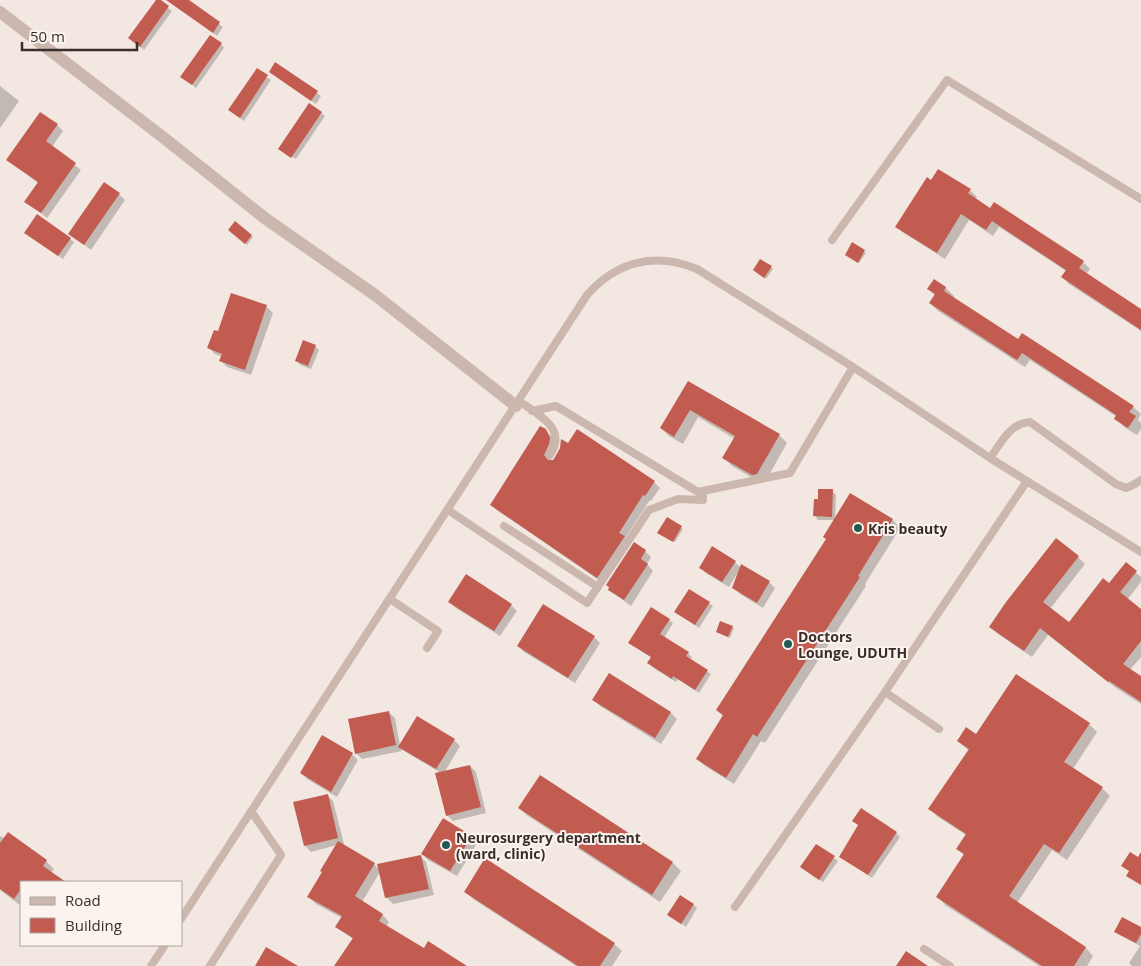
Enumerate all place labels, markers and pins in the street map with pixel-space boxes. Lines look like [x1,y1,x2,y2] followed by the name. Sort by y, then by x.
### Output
[868,519,947,538] place label: Kris beauty
[852,522,864,534] marker: Kris beauty
[798,627,907,662] place label: Doctors Lounge, UDUTH
[782,638,794,650] marker: Doctors Lounge, UDUTH
[456,828,641,863] place label: Neurosurgery department (ward, clinic)
[440,839,452,851] marker: Neurosurgery department (ward, clinic)

